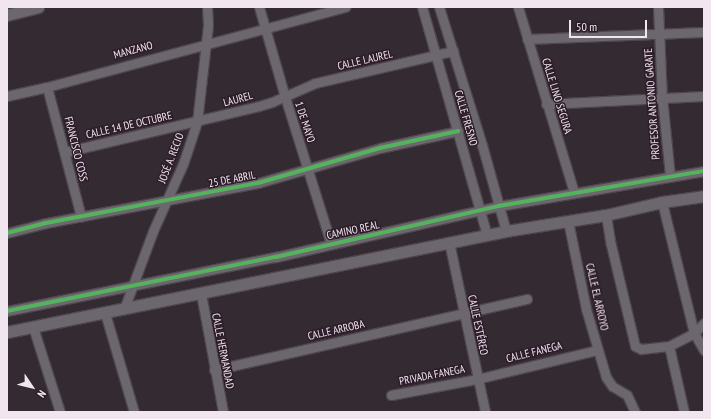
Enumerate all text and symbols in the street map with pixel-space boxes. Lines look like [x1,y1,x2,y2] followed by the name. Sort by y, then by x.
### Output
[571,12,649,38] scale bar
[576,19,597,34] text: 50 m
[112,38,154,62] street label: MANZANO
[336,47,394,73] street label: CALLE LAUREL
[642,48,662,160] street label: PROFESOR ANTONIO GARATE
[539,57,575,135] street label: CALLE LINO SEGURA
[222,89,254,109] street label: LAUREL
[452,89,480,147] street label: CALLE FRESNO
[292,100,318,144] street label: 1 DE MAYO
[85,109,173,141] street label: CALLE 14 DE OCTUBRE
[62,115,90,183] street label: FRANCISCO COSS
[155,131,187,185] street label: JOSÉ A. RECIO
[207,168,257,190] street label: 25 DE ABRIL
[325,218,381,242] street label: CAMINO REAL
[583,262,611,332] street label: CALLE EL ARROYO
[465,294,491,356] street label: CALLE ESTÉREO
[209,312,237,390] street label: CALLE HERMANDAD
[306,317,366,343] street label: CALLE ARROBA
[505,339,563,365] street label: CALLE FANEGA
[398,362,466,388] street label: PRIVADA FANEGA
[12,367,52,407] north arrow
[34,387,49,400] text: N

